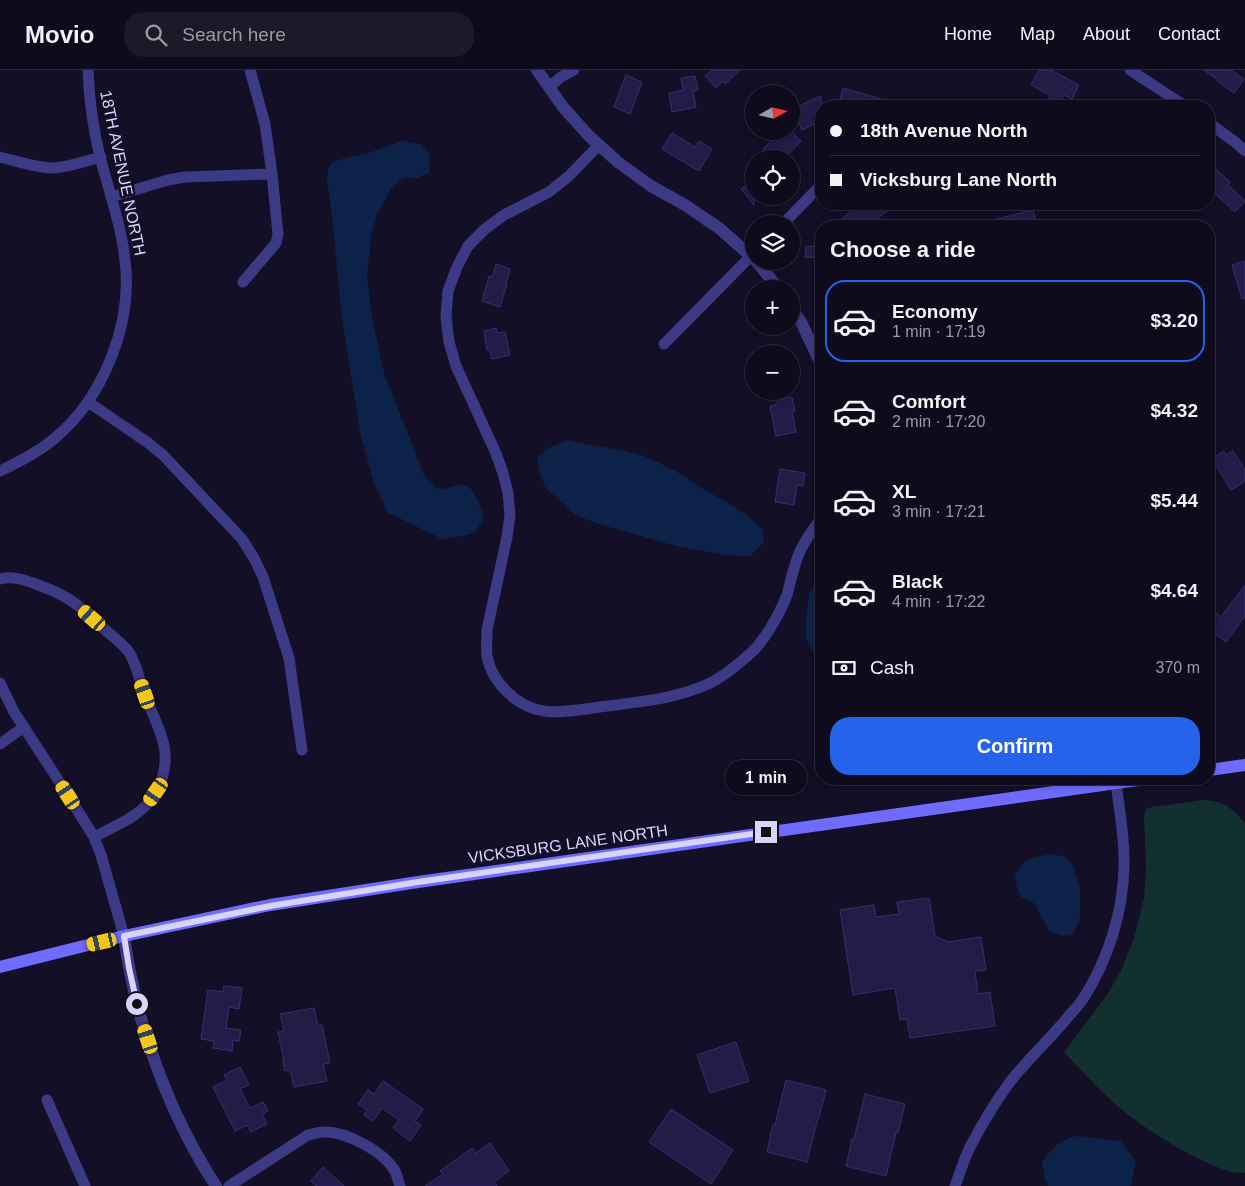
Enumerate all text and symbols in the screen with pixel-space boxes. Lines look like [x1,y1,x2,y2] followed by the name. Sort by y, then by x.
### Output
[124,12,474,57] search box
[25,21,94,48] text: Movio
[142,21,170,49] icon: search
[182,24,286,45] text: Search here
[944,24,992,44] text: Home
[1020,24,1055,44] text: Map
[1083,24,1130,44] text: About
[1158,24,1220,44] text: Contact
[745,85,800,140] north arrow
[745,85,800,400] map controls
[97,89,149,257] street label: 18TH AVENUE NORTH
[860,120,1028,141] text: 18th Avenue North
[745,150,800,205] button: locate
[860,169,1057,190] text: Vicksburg Lane North
[745,215,800,270] button: layers
[830,237,975,262] text: Choose a ride
[745,280,800,335] button: +
[832,299,877,344] icon: car
[892,301,978,322] text: Economy
[1150,310,1198,331] text: $3.20
[892,323,985,340] text: 1 min · 17:19
[745,345,800,400] button: −
[832,389,877,434] icon: car
[892,391,966,412] text: Comfort
[1150,400,1198,421] text: $4.32
[892,413,985,430] text: 2 min · 17:20
[832,479,877,524] icon: car
[892,481,916,502] text: XL
[1150,490,1198,511] text: $5.44
[892,503,985,520] text: 3 min · 17:21
[832,569,877,614] icon: car
[892,571,943,592] text: Black
[1150,580,1198,601] text: $4.64
[892,593,985,610] text: 4 min · 17:22
[75,602,108,634] car
[830,654,858,682] icon: cash
[870,657,914,678] text: Cash
[1156,659,1200,676] text: 370 m
[133,677,156,711] car
[830,717,1200,775] button: Confirm
[725,760,807,794] callout: 1 min
[745,769,787,786] text: 1 min
[141,775,170,809] car
[53,778,82,812] car
[755,821,777,843] route end
[467,822,669,866] street label: VICKSBURG LANE NORTH
[85,931,118,953] car
[126,993,148,1015] route start
[136,1022,159,1056] car

